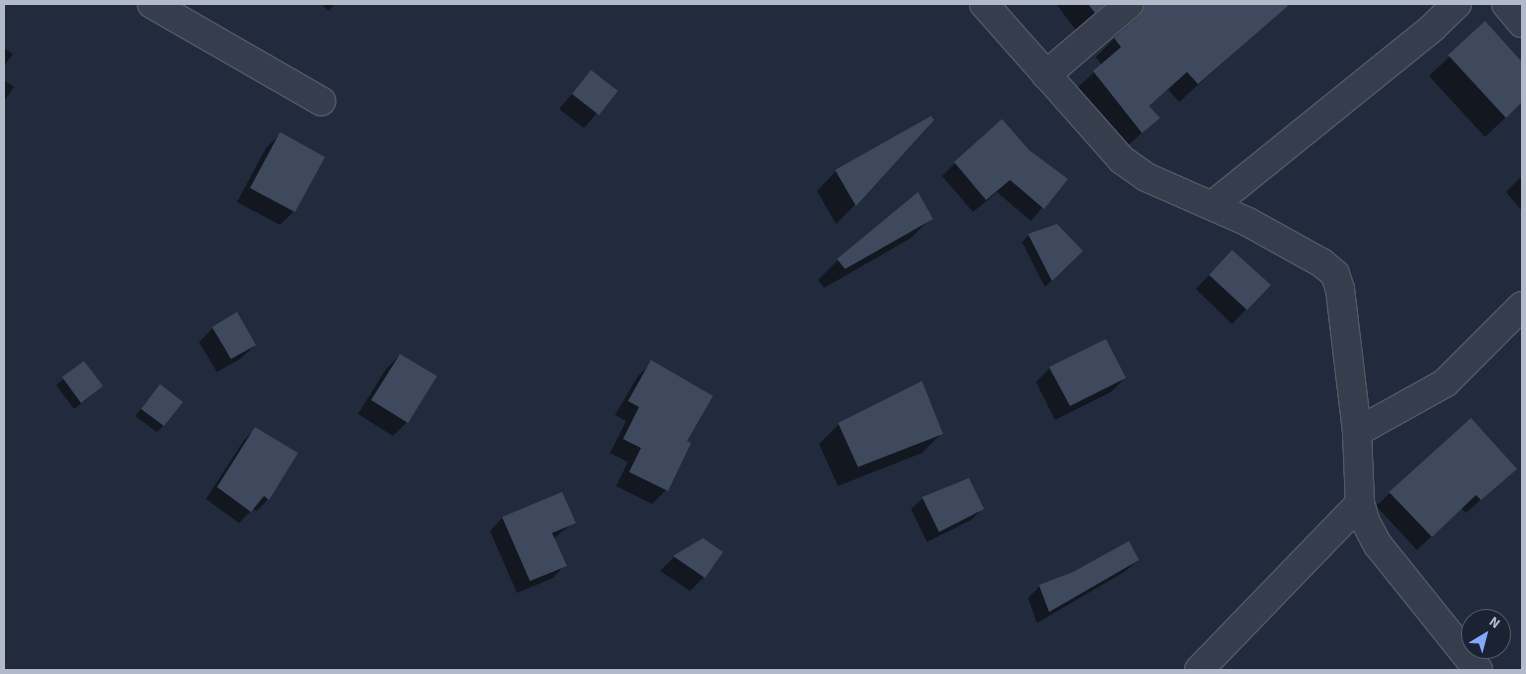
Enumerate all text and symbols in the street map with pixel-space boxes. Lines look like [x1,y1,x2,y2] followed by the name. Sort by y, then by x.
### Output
[1461,609,1511,659] north arrow
[1485,612,1504,634] text: N

